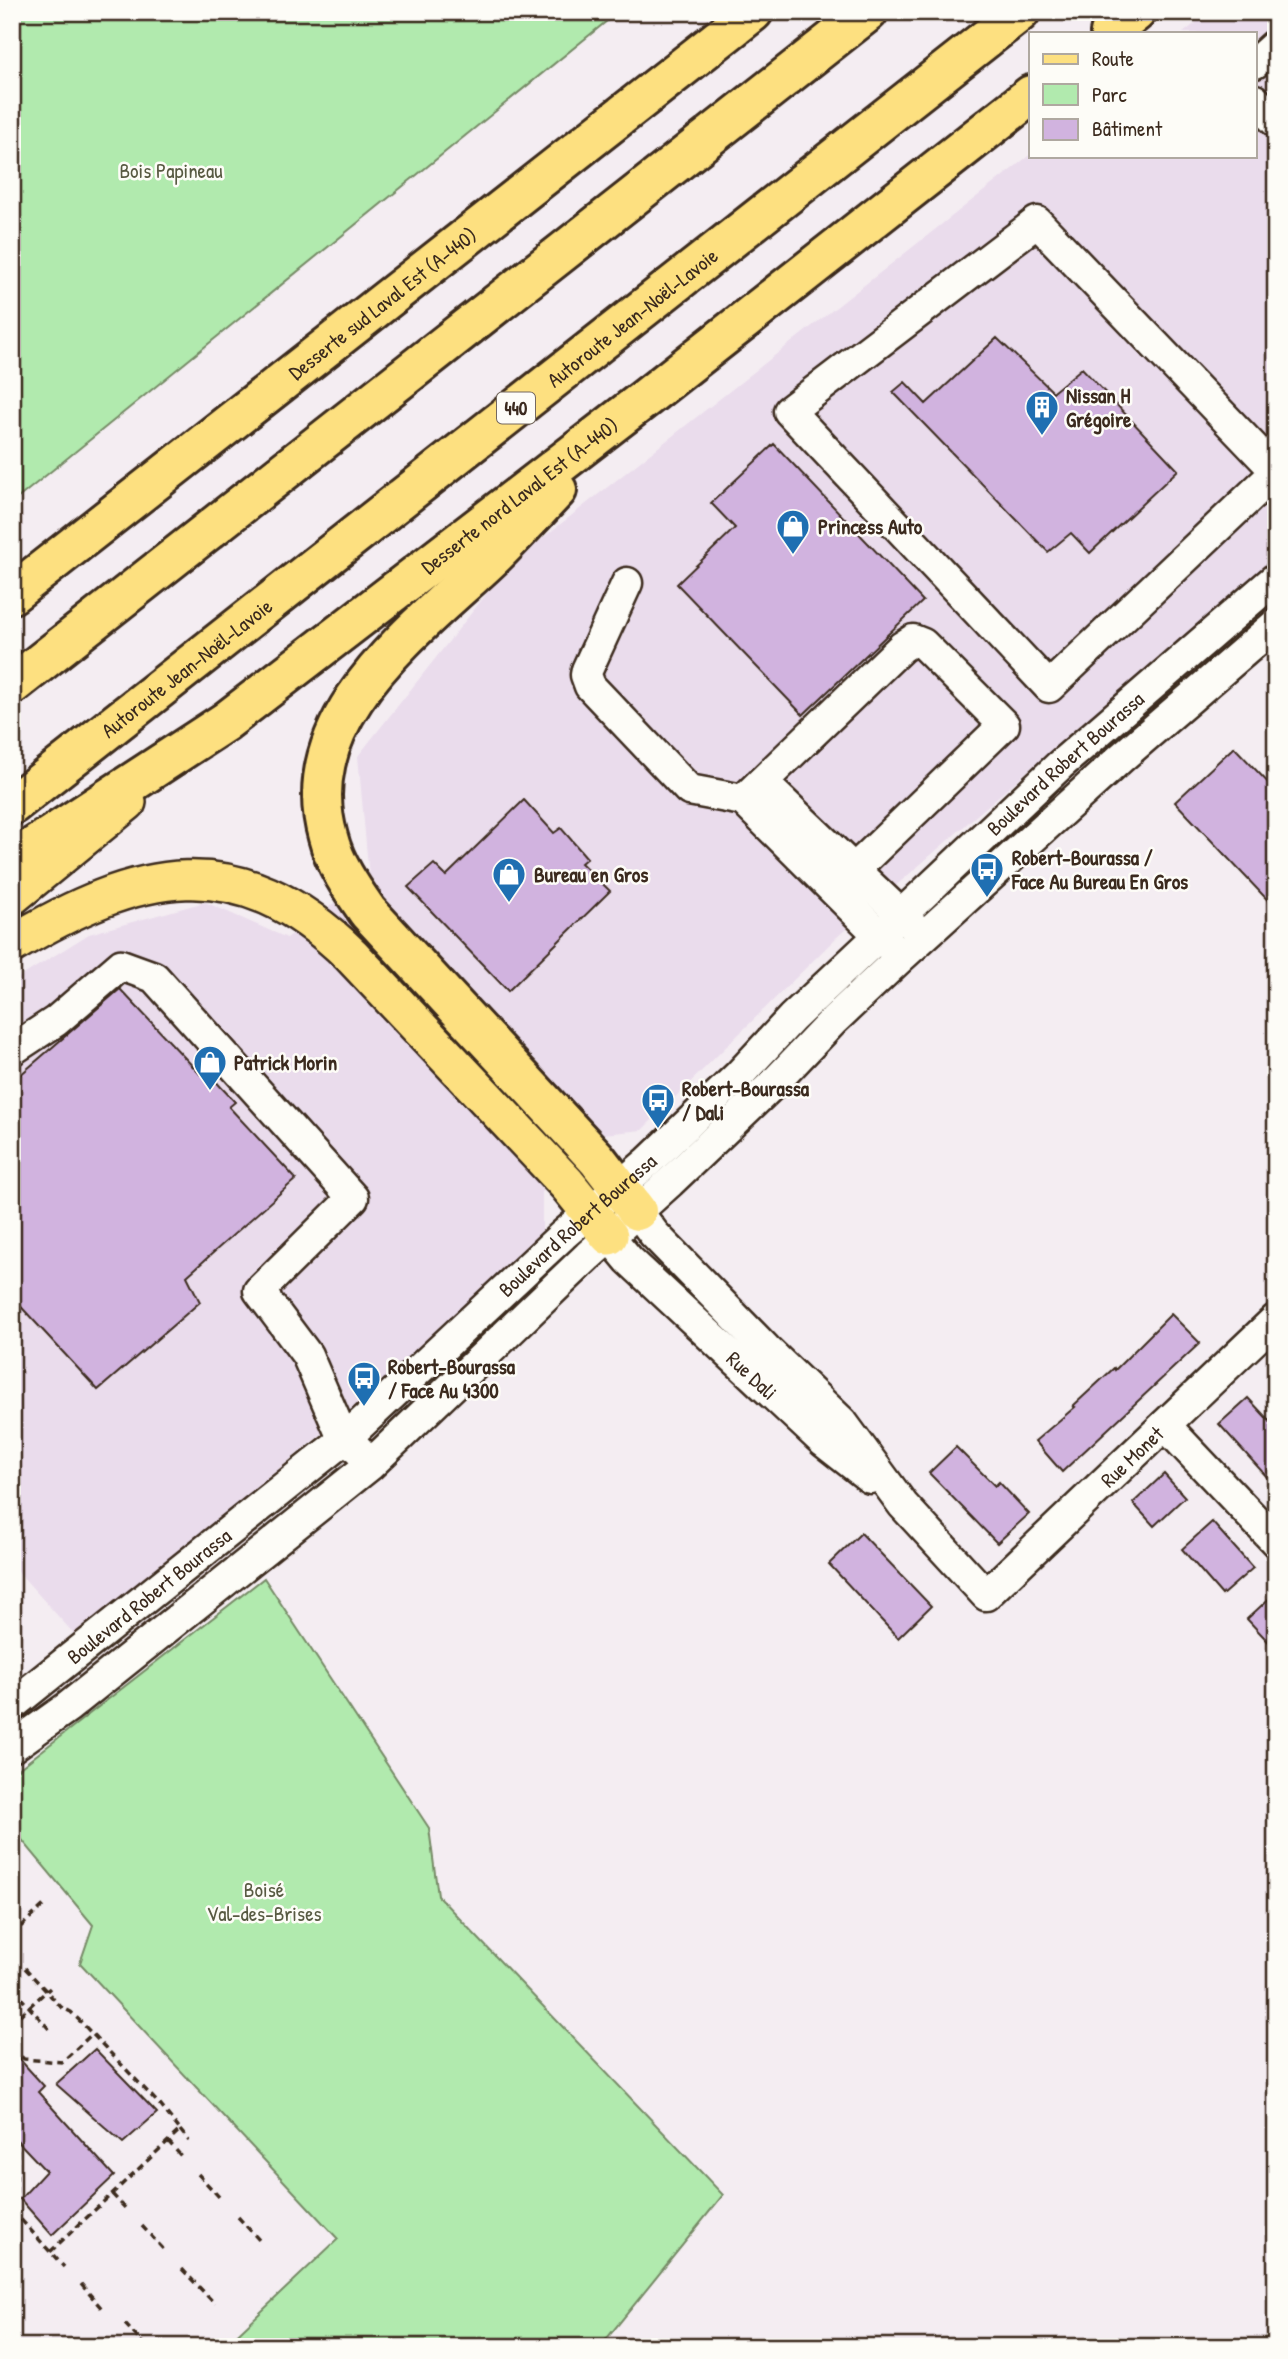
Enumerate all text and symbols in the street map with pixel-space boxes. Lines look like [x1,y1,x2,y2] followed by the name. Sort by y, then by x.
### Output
[1029,32,1256,158] legend
[1092,44,1134,73] text: Route
[1092,80,1127,109] text: Parc
[1092,114,1163,143] text: Bâtiment
[119,156,223,185] park label: Bois Papineau
[282,220,483,386] street label: Desserte sud Laval Est (A-440)
[541,241,724,394] street label: Autoroute Jean-Noël-Lavoie
[1066,381,1132,435] place label: Nissan H Grégoire
[1023,388,1061,437] building icon: Nissan H Grégoire
[497,392,535,424] road number: 440
[415,410,624,580] street label: Desserte nord Laval Est (A-440)
[774,507,812,556] shop icon: Princess Auto
[818,512,923,541] place label: Princess Auto
[95,591,278,744] street label: Autoroute Jean-Noël-Lavoie
[980,684,1150,842] street label: Boulevard Robert Bourassa
[1011,843,1188,896] place label: Robert-Bourassa / Face Au Bureau En Gros
[968,850,1006,899] bus stop icon: Robert-Bourassa / Face Au Bureau En Gros
[490,855,528,904] shop icon: Bureau en Gros
[534,860,648,889] place label: Bureau en Gros
[191,1043,229,1092] shop icon: Patrick Morin
[234,1048,337,1077] place label: Patrick Morin
[682,1074,810,1127] place label: Robert-Bourassa / Dali
[639,1081,677,1130] bus stop icon: Robert-Bourassa / Dali
[492,1147,663,1303] street label: Boulevard Robert Bourassa
[721,1344,784,1406] street label: Rue Dali
[388,1352,516,1405] place label: Robert-Bourassa / Face Au 4300
[345,1359,383,1408] bus stop icon: Robert-Bourassa / Face Au 4300
[1094,1419,1170,1494] street label: Rue Monet
[60,1521,237,1670] street label: Boulevard Robert Bourassa
[206,1875,322,1928] park label: Boisé Val-des-Brises

